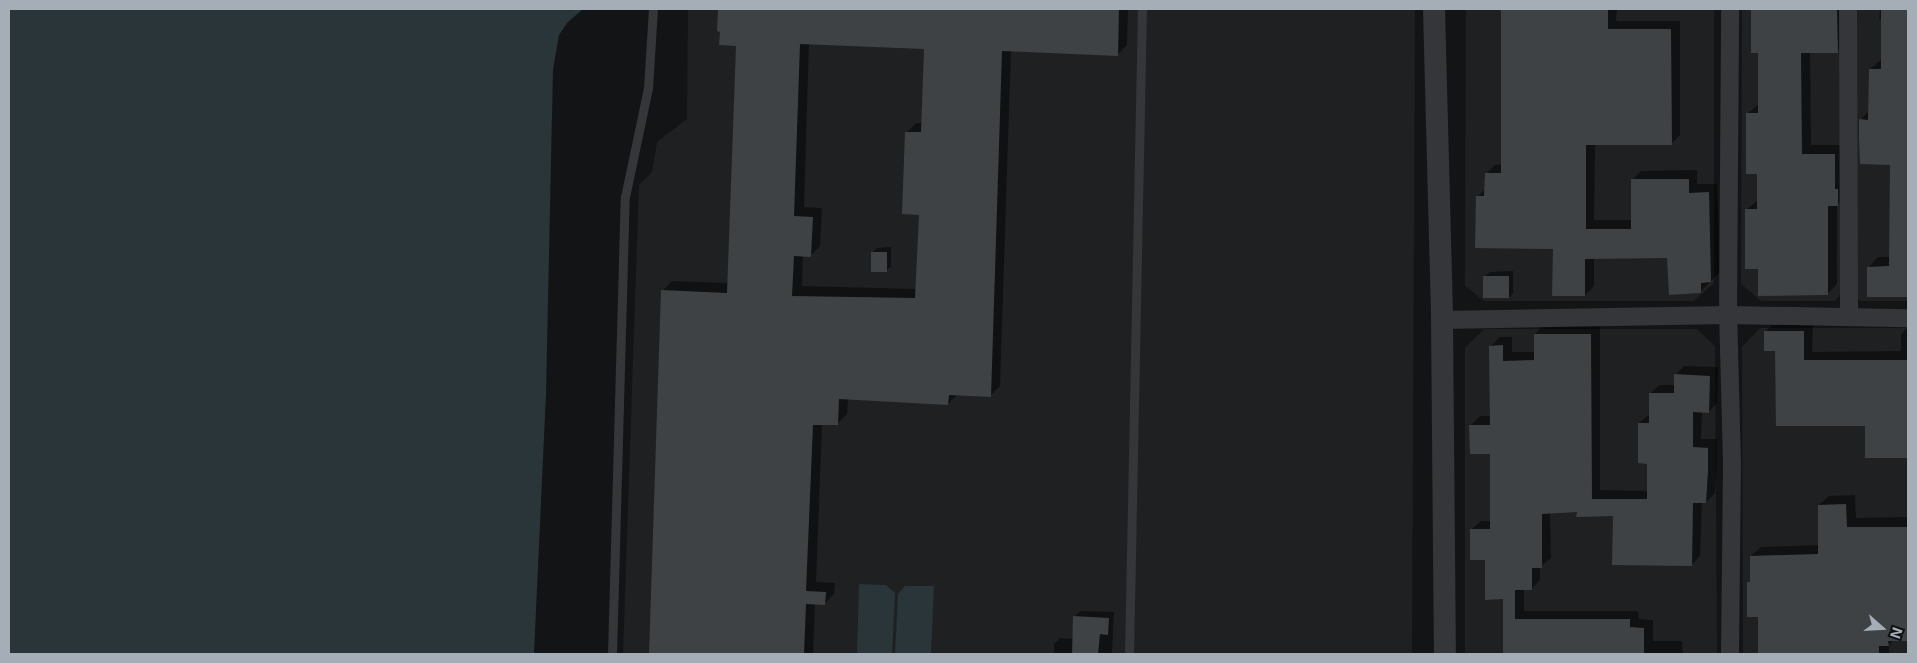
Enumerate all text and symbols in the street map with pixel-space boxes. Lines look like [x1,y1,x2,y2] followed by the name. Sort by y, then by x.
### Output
[1857,603,1907,653] north arrow
[1887,625,1906,641] text: N

